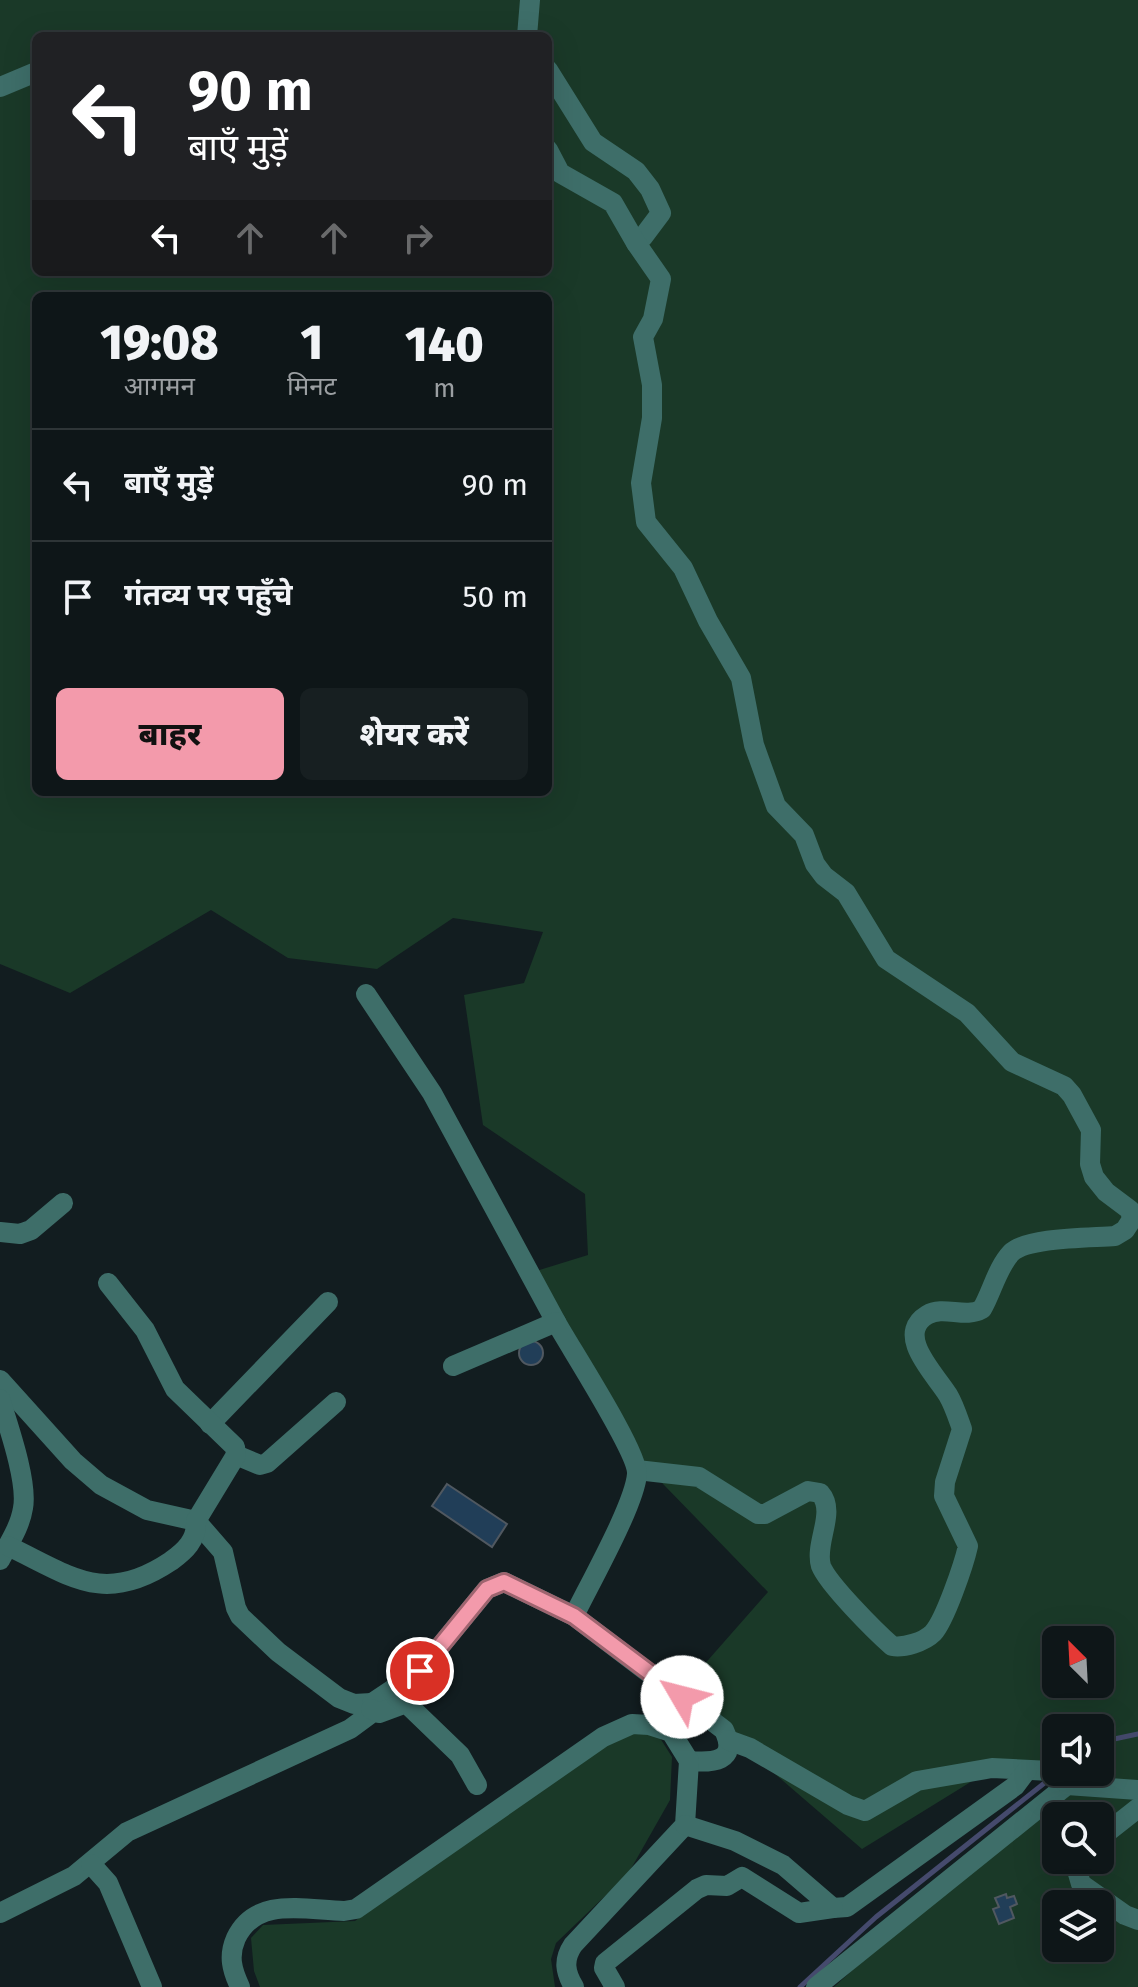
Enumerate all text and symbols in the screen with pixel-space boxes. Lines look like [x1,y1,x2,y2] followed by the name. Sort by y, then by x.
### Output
[188,58,313,125] text: 90 m
[56,64,160,168] icon: left
[188,126,288,170] text: बाएँ मुड़ें
[144,216,188,260] icon: left
[228,216,272,260] icon: ahead
[312,216,356,260] icon: ahead
[396,216,440,260] icon: right
[100,314,219,372] text: 19:08
[300,314,323,372] text: 1
[405,316,484,374] text: 140
[124,371,195,402] text: आगमन
[287,371,337,402] text: मिनट
[433,373,456,404] text: m
[56,463,100,507] icon: left
[124,465,213,501] text: बाएँ मुड़ें
[462,467,528,503] text: 90 m
[56,575,100,619] icon: arrive
[124,577,292,613] text: गंतव्य पर पहुँचे
[463,579,528,615] text: 50 m
[56,688,284,780] button: बाहर
[300,688,528,780] button: शेयर करें
[1042,1626,1114,1698] north arrow
[1042,1626,1114,1962] map controls
[386,1637,454,1705] pin
[398,1649,442,1693] icon: arrive
[640,1655,724,1739] position arrow
[1042,1714,1114,1786] button: sound
[1042,1802,1114,1874] button: search
[1042,1890,1114,1962] button: layers

